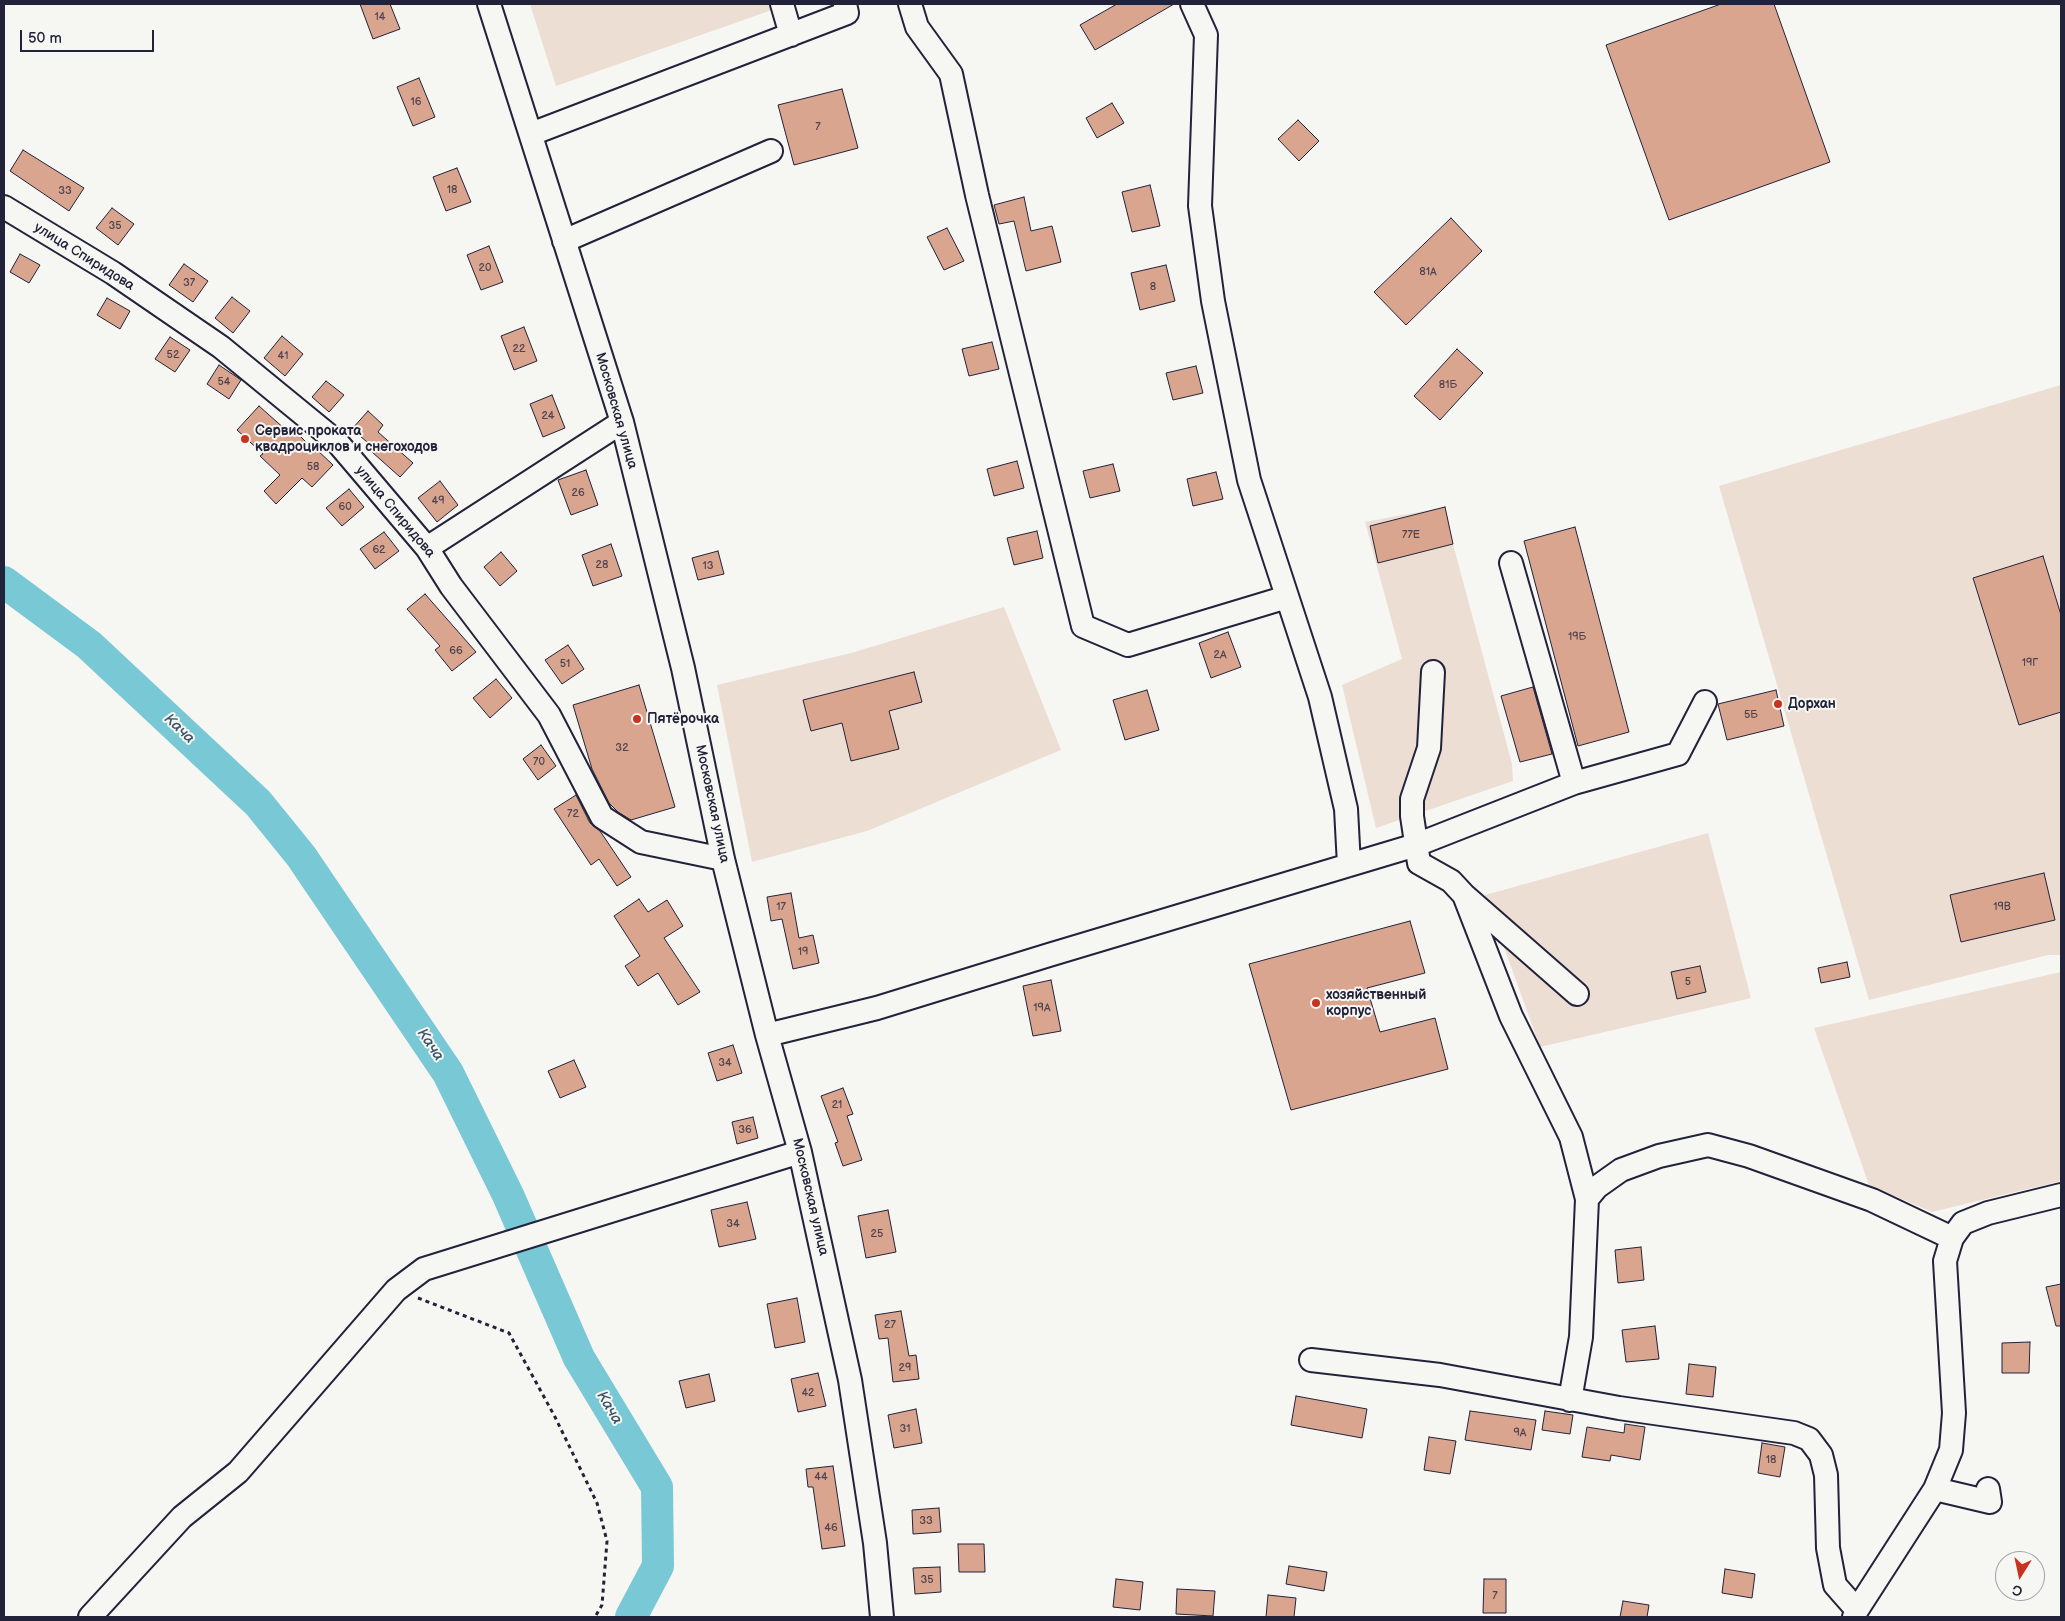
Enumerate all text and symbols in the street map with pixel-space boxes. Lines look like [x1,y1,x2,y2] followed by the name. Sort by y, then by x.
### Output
[375,10,385,24] house number: 14
[22,20,156,52] scale bar
[28,29,62,48] text: 50 m
[411,95,421,109] house number: 16
[815,120,821,134] house number: 7
[447,183,457,197] house number: 18
[58,184,72,198] house number: 33
[31,219,137,295] street label: улица Спиридова
[108,219,122,233] house number: 35
[479,261,491,275] house number: 20
[1419,265,1437,279] house number: 81А
[183,276,195,290] house number: 37
[1150,280,1156,294] house number: 8
[513,342,525,356] house number: 22
[167,348,179,362] house number: 52
[278,349,288,363] house number: 41
[591,351,641,471] street label: Московская улица
[217,375,231,389] house number: 54
[1439,378,1457,392] house number: 81Б
[541,409,555,423] house number: 24
[255,423,438,456] place label: Сервис проката квадроциклов и снегоходов
[239,433,251,445] marker: Сервис проката квадроциклов и снегоходов
[307,460,319,474] house number: 58
[352,463,438,561] street label: улица Спиридова
[571,486,585,500] house number: 26
[431,494,445,508] house number: 49
[338,500,352,514] house number: 60
[1402,528,1420,542] house number: 77Е
[372,543,386,557] house number: 62
[596,558,608,572] house number: 28
[702,559,714,573] house number: 13
[1568,630,1586,644] house number: 19Б
[449,644,463,658] house number: 66
[1213,648,1227,662] house number: 2А
[2022,656,2038,670] house number: 19Г
[560,657,570,671] house number: 51
[1788,696,1836,712] place label: Дорхан
[1772,698,1784,710] marker: Дорхан
[1744,708,1758,722] house number: 5Б
[160,710,198,748] water label: Кача
[647,711,719,727] place label: Пятёрочка
[631,713,643,725] marker: Пятёрочка
[615,741,629,755] house number: 32
[691,743,733,865] street label: Московская улица
[533,755,545,769] house number: 70
[567,807,579,821] house number: 72
[776,900,786,914] house number: 17
[1993,900,2011,914] house number: 19В
[798,945,808,959] house number: 19
[1685,975,1691,989] house number: 5
[1326,987,1426,1020] place label: хозяйственный корпус
[1310,997,1322,1009] marker: хозяйственный корпус
[1033,1001,1051,1015] house number: 19А
[413,1025,447,1065] water label: Кача
[718,1056,732,1070] house number: 34
[832,1098,842,1112] house number: 21
[738,1123,752,1137] house number: 36
[788,1136,832,1258] street label: Московская улица
[726,1217,740,1231] house number: 34
[871,1227,883,1241] house number: 25
[884,1318,896,1332] house number: 27
[899,1361,911,1375] house number: 29
[801,1386,815,1400] house number: 42
[592,1388,626,1428] water label: Кача
[899,1422,911,1436] house number: 31
[1513,1426,1527,1440] house number: 9А
[1766,1453,1776,1467] house number: 18
[814,1470,828,1484] house number: 44
[919,1514,933,1528] house number: 33
[824,1521,838,1535] house number: 46
[1995,1551,2045,1601] north arrow
[920,1573,934,1587] house number: 35
[2011,1581,2024,1599] text: С
[1492,1589,1498,1603] house number: 7

